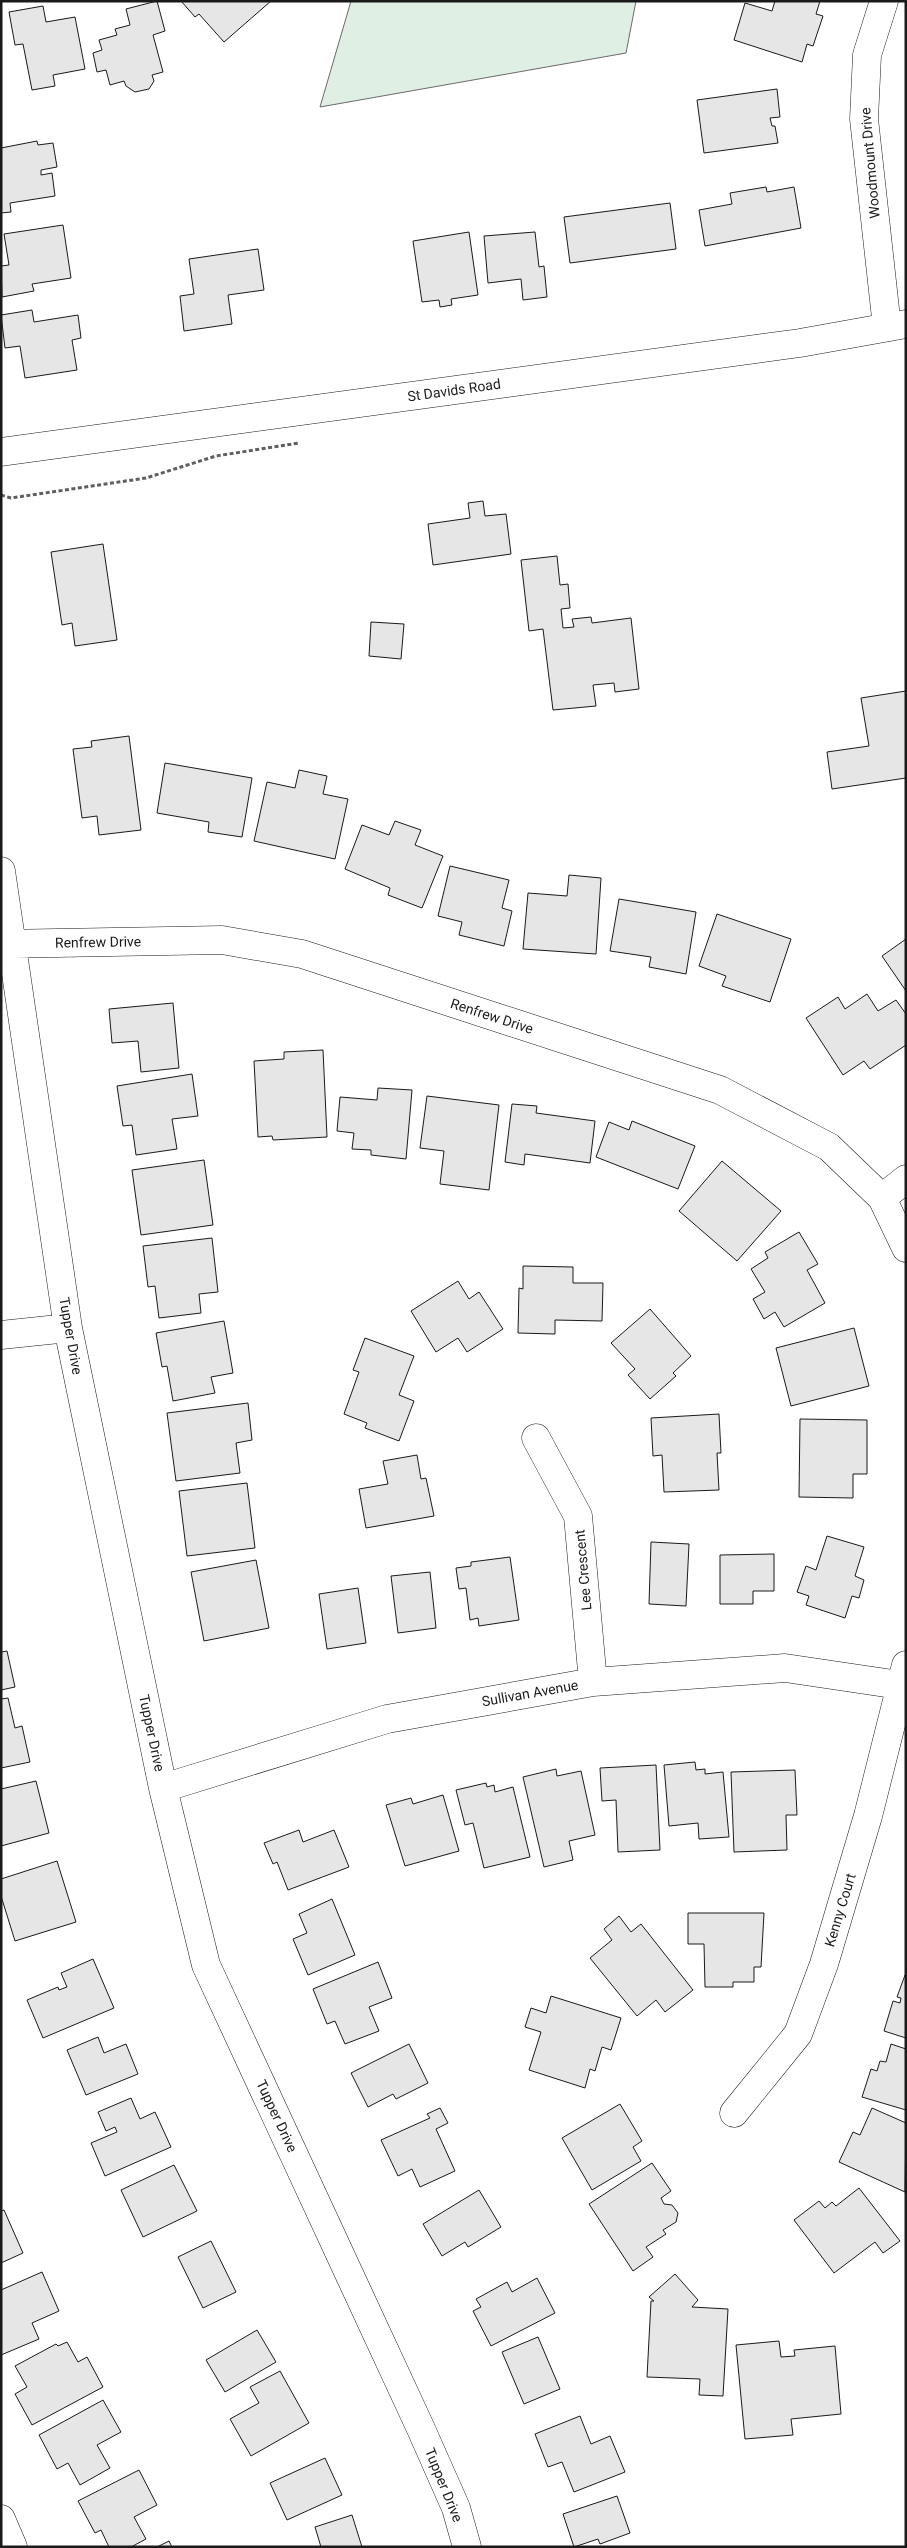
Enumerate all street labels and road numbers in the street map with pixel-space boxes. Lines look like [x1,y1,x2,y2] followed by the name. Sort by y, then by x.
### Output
[857,107,883,219] street label: Woodmount Drive
[406,376,502,404] street label: St Davids Road
[55,933,141,951] street label: Renfrew Drive
[449,995,535,1037] street label: Renfrew Drive
[56,1296,86,1376] street label: Tupper Drive
[571,1528,595,1611] street label: Lee Crescent
[481,1677,579,1709] street label: Sullivan Avenue
[136,1693,168,1773] street label: Tupper Drive
[821,1871,859,1949] street label: Kenny Court
[253,2077,301,2155] street label: Tupper Drive
[422,2446,466,2524] street label: Tupper Drive

